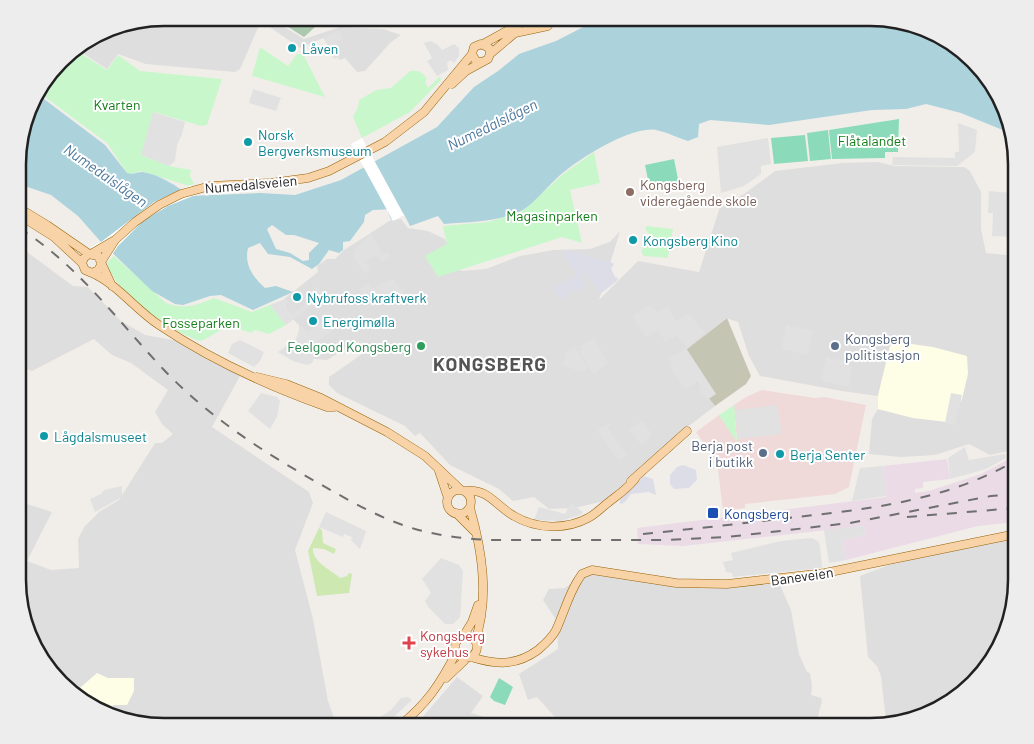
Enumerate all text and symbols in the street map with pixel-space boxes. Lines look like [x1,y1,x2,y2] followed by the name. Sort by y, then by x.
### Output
[302,40,338,57] place label: Låven
[286,42,298,54] marker: Låven
[444,94,540,154] water label: Numedalslågen
[93,96,141,113] park label: Kvarten
[258,126,372,159] place label: Norsk Bergverksmuseum
[838,132,906,149] park label: Flåtalandet
[242,136,254,148] marker: Norsk Bergverksmuseum
[61,140,151,210] water label: Numedalslågen
[204,171,298,197] street label: Numedalsveien
[640,176,757,209] place label: Kongsberg videregående skole
[624,186,636,198] marker: Kongsberg videregående skole
[506,207,598,224] park label: Magasinparken
[643,232,738,249] place label: Kongsberg Kino
[627,234,639,246] marker: Kongsberg Kino
[307,289,426,306] place label: Nybrufoss kraftverk
[291,291,303,303] marker: Nybrufoss kraftverk
[323,313,395,330] place label: Energimølla
[162,314,240,331] park label: Fosseparken
[307,315,319,327] marker: Energimølla
[845,330,920,363] place label: Kongsberg politistasjon
[287,338,411,355] place label: Feelgood Kongsberg
[415,340,427,352] marker: Feelgood Kongsberg
[829,340,841,352] marker: Kongsberg politistasjon
[433,352,547,375] district label: KONGSBERG
[54,428,147,445] place label: Lågdalsmuseet
[38,430,50,442] marker: Lågdalsmuseet
[691,437,753,470] place label: Berja post i butikk
[790,446,865,463] place label: Berja Senter
[757,447,769,459] marker: Berja post i butikk
[774,448,786,460] marker: Berja Senter
[724,505,789,522] place label: Kongsberg
[706,506,720,520] marker: Kongsberg
[770,563,834,589] street label: Baneveien
[420,627,485,660] place label: Kongsberg sykehus
[402,636,416,650] marker: Kongsberg sykehus

